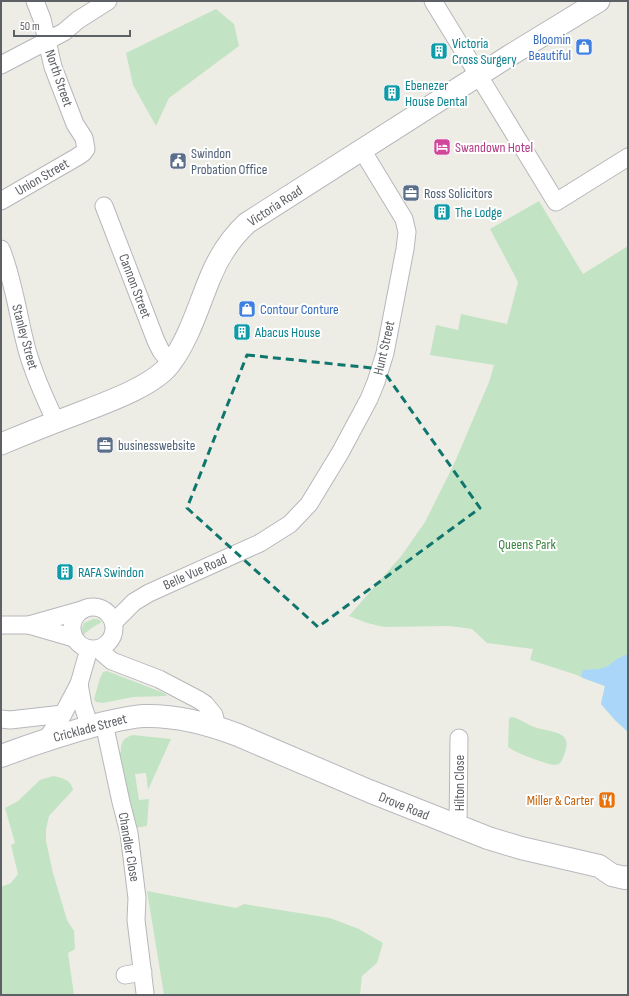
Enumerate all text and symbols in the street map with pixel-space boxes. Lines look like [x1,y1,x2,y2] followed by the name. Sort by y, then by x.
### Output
[14,12,130,38] scale bar
[20,19,40,34] text: 50 m
[529,31,571,64] place label: Bloomin Beautiful
[452,35,517,68] place label: Victoria Cross Surgery
[574,37,594,57] shop icon: Bloomin Beautiful
[429,41,449,61] building icon: Victoria Cross Surgery
[41,47,77,109] street label: North Street
[405,77,467,110] place label: Ebenezer House Dental
[382,83,402,103] building icon: Ebenezer House Dental
[432,137,452,157] hotel icon: Swandown Hotel
[455,139,533,156] place label: Swandown Hotel
[191,145,267,178] place label: Swindon Probation Office
[168,151,188,171] public building icon: Swindon Probation Office
[12,155,72,199] street label: Union Street
[244,182,306,230] street label: Victoria Road
[401,183,421,203] office icon: Ross Solicitors
[424,185,493,202] place label: Ross Solicitors
[432,202,452,222] building icon: The Lodge
[455,204,502,221] place label: The Lodge
[115,251,155,321] street label: Cannon Street
[237,299,257,319] shop icon: Contour Conture
[260,301,339,318] place label: Contour Conture
[8,302,42,372] street label: Stanley Street
[370,319,398,377] street label: Hunt Street
[232,322,252,342] building icon: Abacus House
[254,324,321,341] place label: Abacus House
[95,435,115,455] office icon: businesswebsite
[118,437,195,454] place label: businesswebsite
[498,536,557,553] park label: Queens Park
[160,550,230,594] street label: Belle Vue Road
[55,562,75,582] building icon: RAFA Swindon
[78,564,144,581] place label: RAFA Swindon
[51,710,129,746] street label: Cricklade Street
[451,755,468,811] street label: Hilton Close
[376,788,432,824] street label: Drove Road
[597,790,617,810] restaurant icon: Miller & Carter
[527,792,594,809] place label: Miller & Carter
[115,811,143,883] street label: Chandler Close

